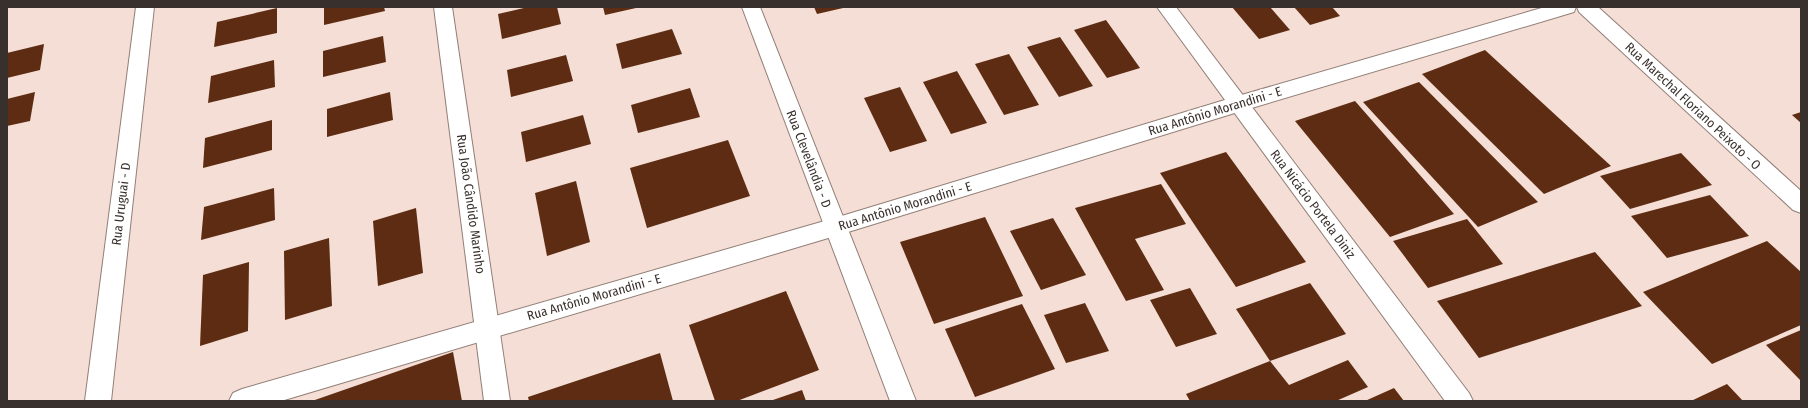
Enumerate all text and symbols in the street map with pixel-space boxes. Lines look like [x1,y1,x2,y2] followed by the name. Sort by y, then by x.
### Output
[1622,39,1764,173] street label: Rua Marechal Floriano Peixoto - O
[1146,84,1284,138] street label: Rua Antônio Morandini - E
[783,108,835,210] street label: Rua Clevelândia - D
[454,133,488,275] street label: Rua João Cândido Marinho
[1267,147,1359,261] street label: Rua Nicácio Portela Diniz
[108,162,134,246] street label: Rua Uruguai - D
[836,179,974,233] street label: Rua Antônio Morandini - E
[525,271,663,323] street label: Rua Antônio Morandini - E

